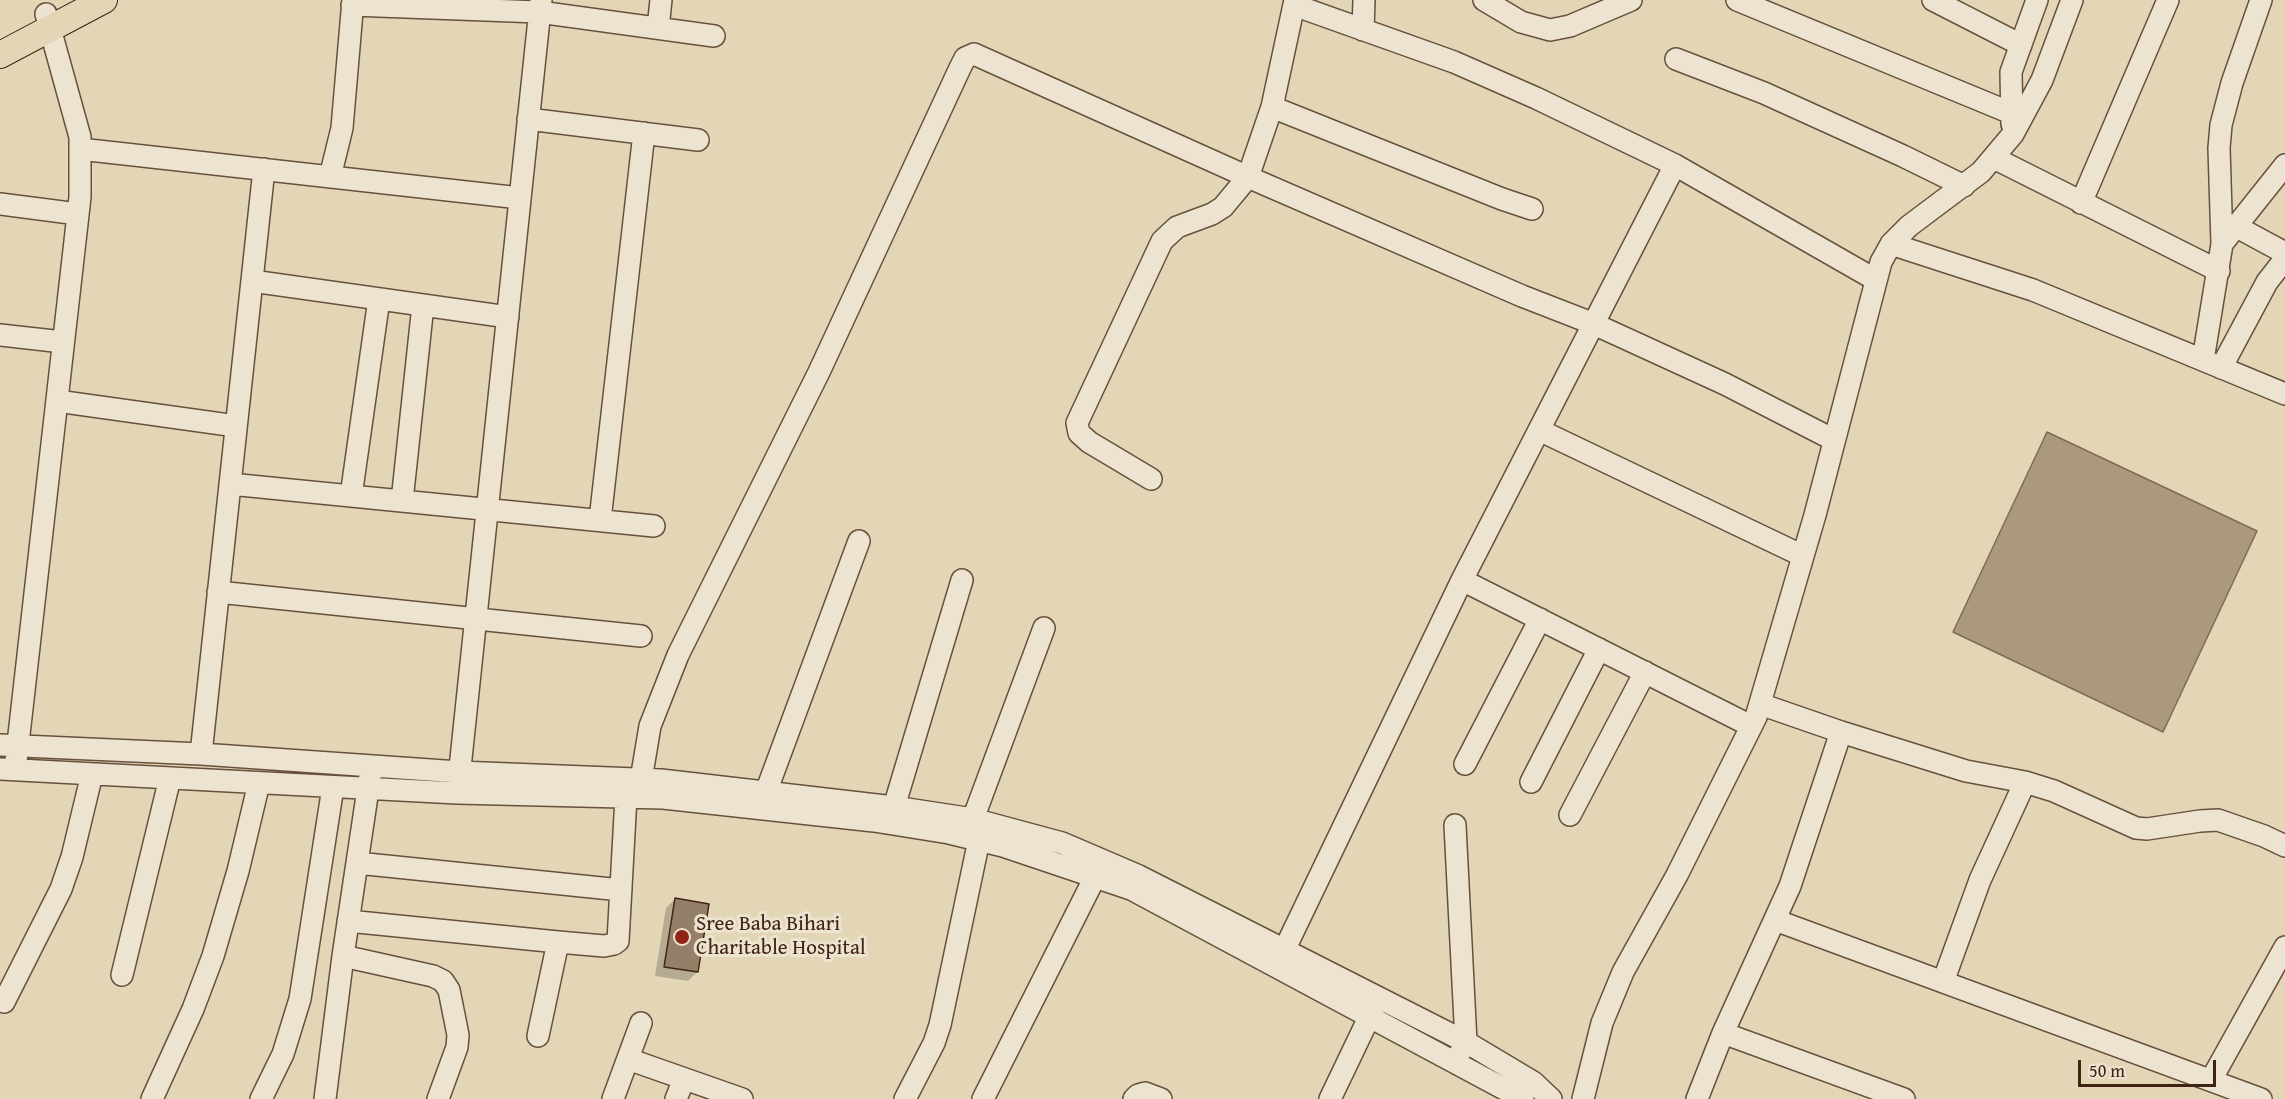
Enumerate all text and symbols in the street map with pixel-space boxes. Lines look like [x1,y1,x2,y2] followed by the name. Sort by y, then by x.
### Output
[696,912,866,962] place label: Sree Baba Bihari Charitable Hospital
[673,928,691,946] marker: Sree Baba Bihari Charitable Hospital
[2081,1048,2219,1086] scale bar
[2089,1057,2125,1084] text: 50 m

